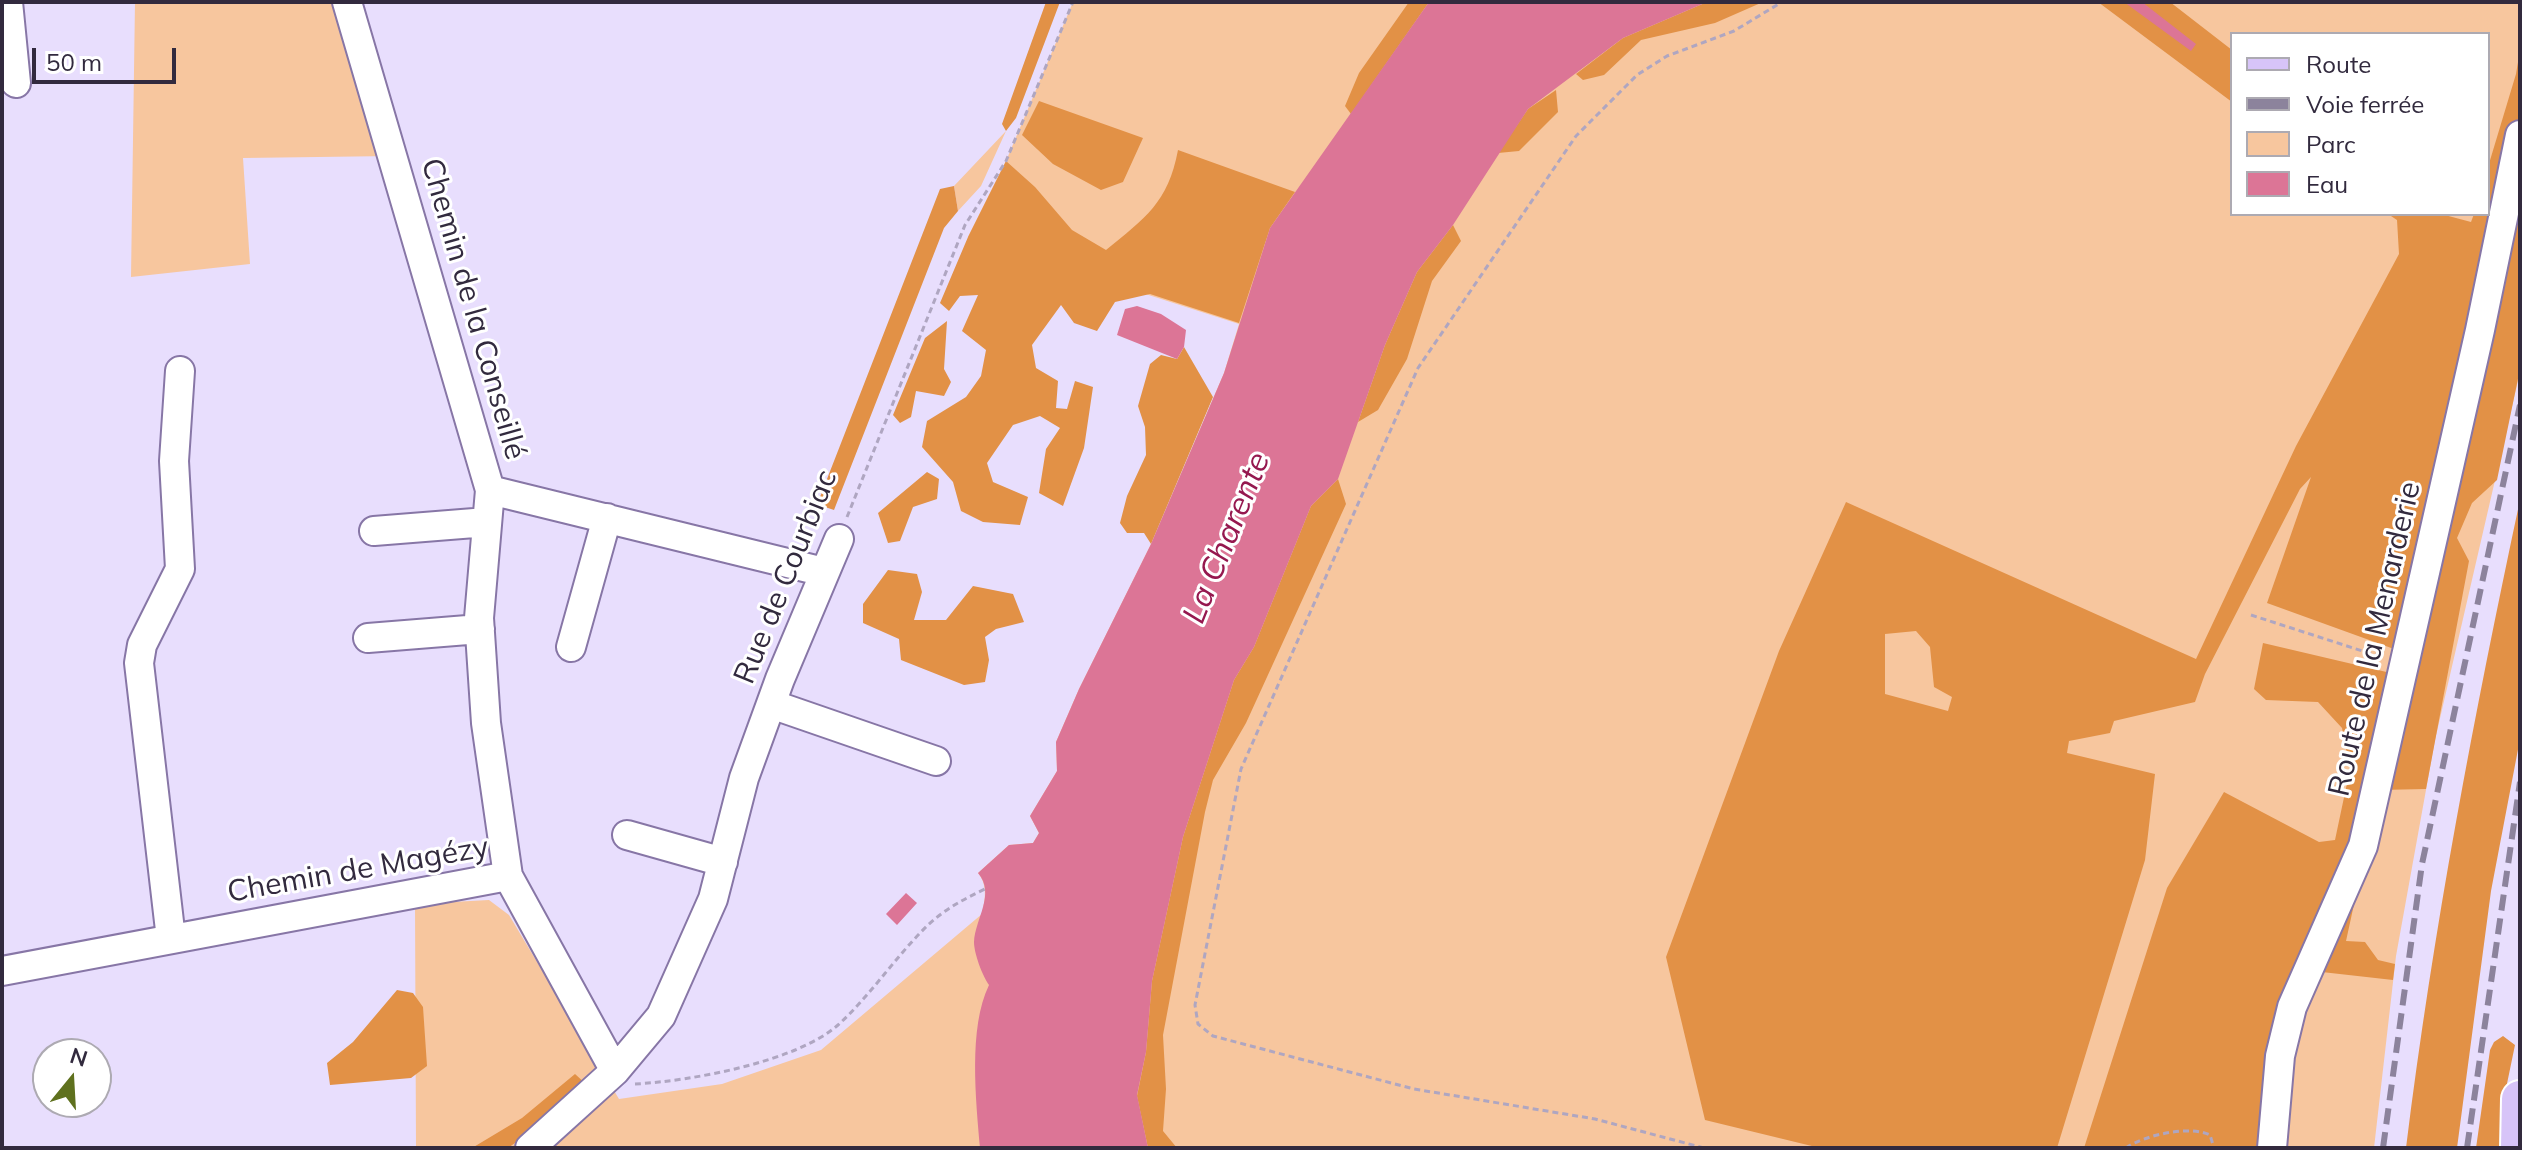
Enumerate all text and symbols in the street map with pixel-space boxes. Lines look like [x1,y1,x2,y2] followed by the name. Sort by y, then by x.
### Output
[36,32,180,82] scale bar
[2230,32,2490,216] legend
[46,47,102,77] text: 50 m
[2306,49,2371,79] text: Route
[2306,89,2424,119] text: Voie ferrée
[2306,129,2356,159] text: Parc
[413,154,533,464] street label: Chemin de la Conseillé
[2306,169,2348,199] text: Eau
[1175,447,1279,629] water label: La Charente
[727,465,845,689] street label: Rue de Courbiac
[2321,478,2429,800] street label: Route de la Menarderie
[224,829,492,911] street label: Chemin de Magézy
[32,1038,112,1118] north arrow
[67,1041,91,1073] text: N

